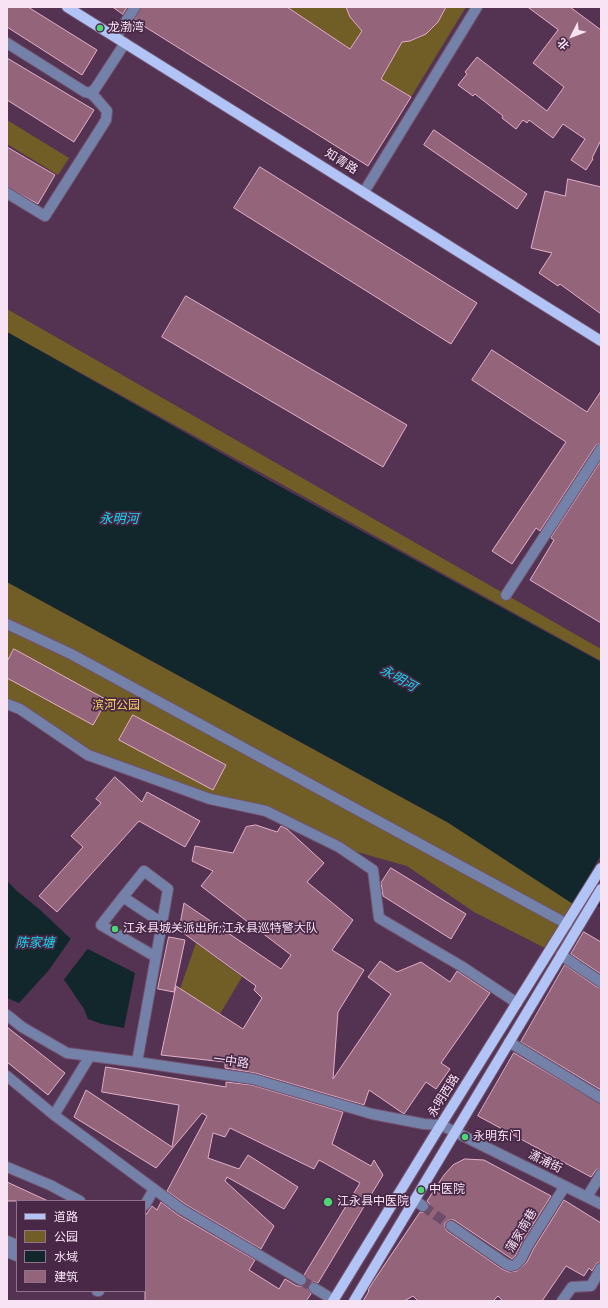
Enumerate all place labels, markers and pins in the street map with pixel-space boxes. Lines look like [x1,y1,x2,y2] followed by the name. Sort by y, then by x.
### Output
[108,21,144,35] place label: 龙渤湾
[95,23,105,33] marker: 龙渤湾
[123,922,318,936] place label: 江永县城关派出所;江永县巡特警大队
[110,924,120,934] marker: 江永县城关派出所;江永县巡特警大队
[473,1130,521,1144] place label: 永明东门
[460,1132,470,1142] marker: 永明东门
[429,1183,465,1197] place label: 中医院
[416,1185,426,1195] marker: 中医院
[337,1195,409,1209] place label: 江永县中医院
[322,1196,334,1208] marker: 江永县中医院

